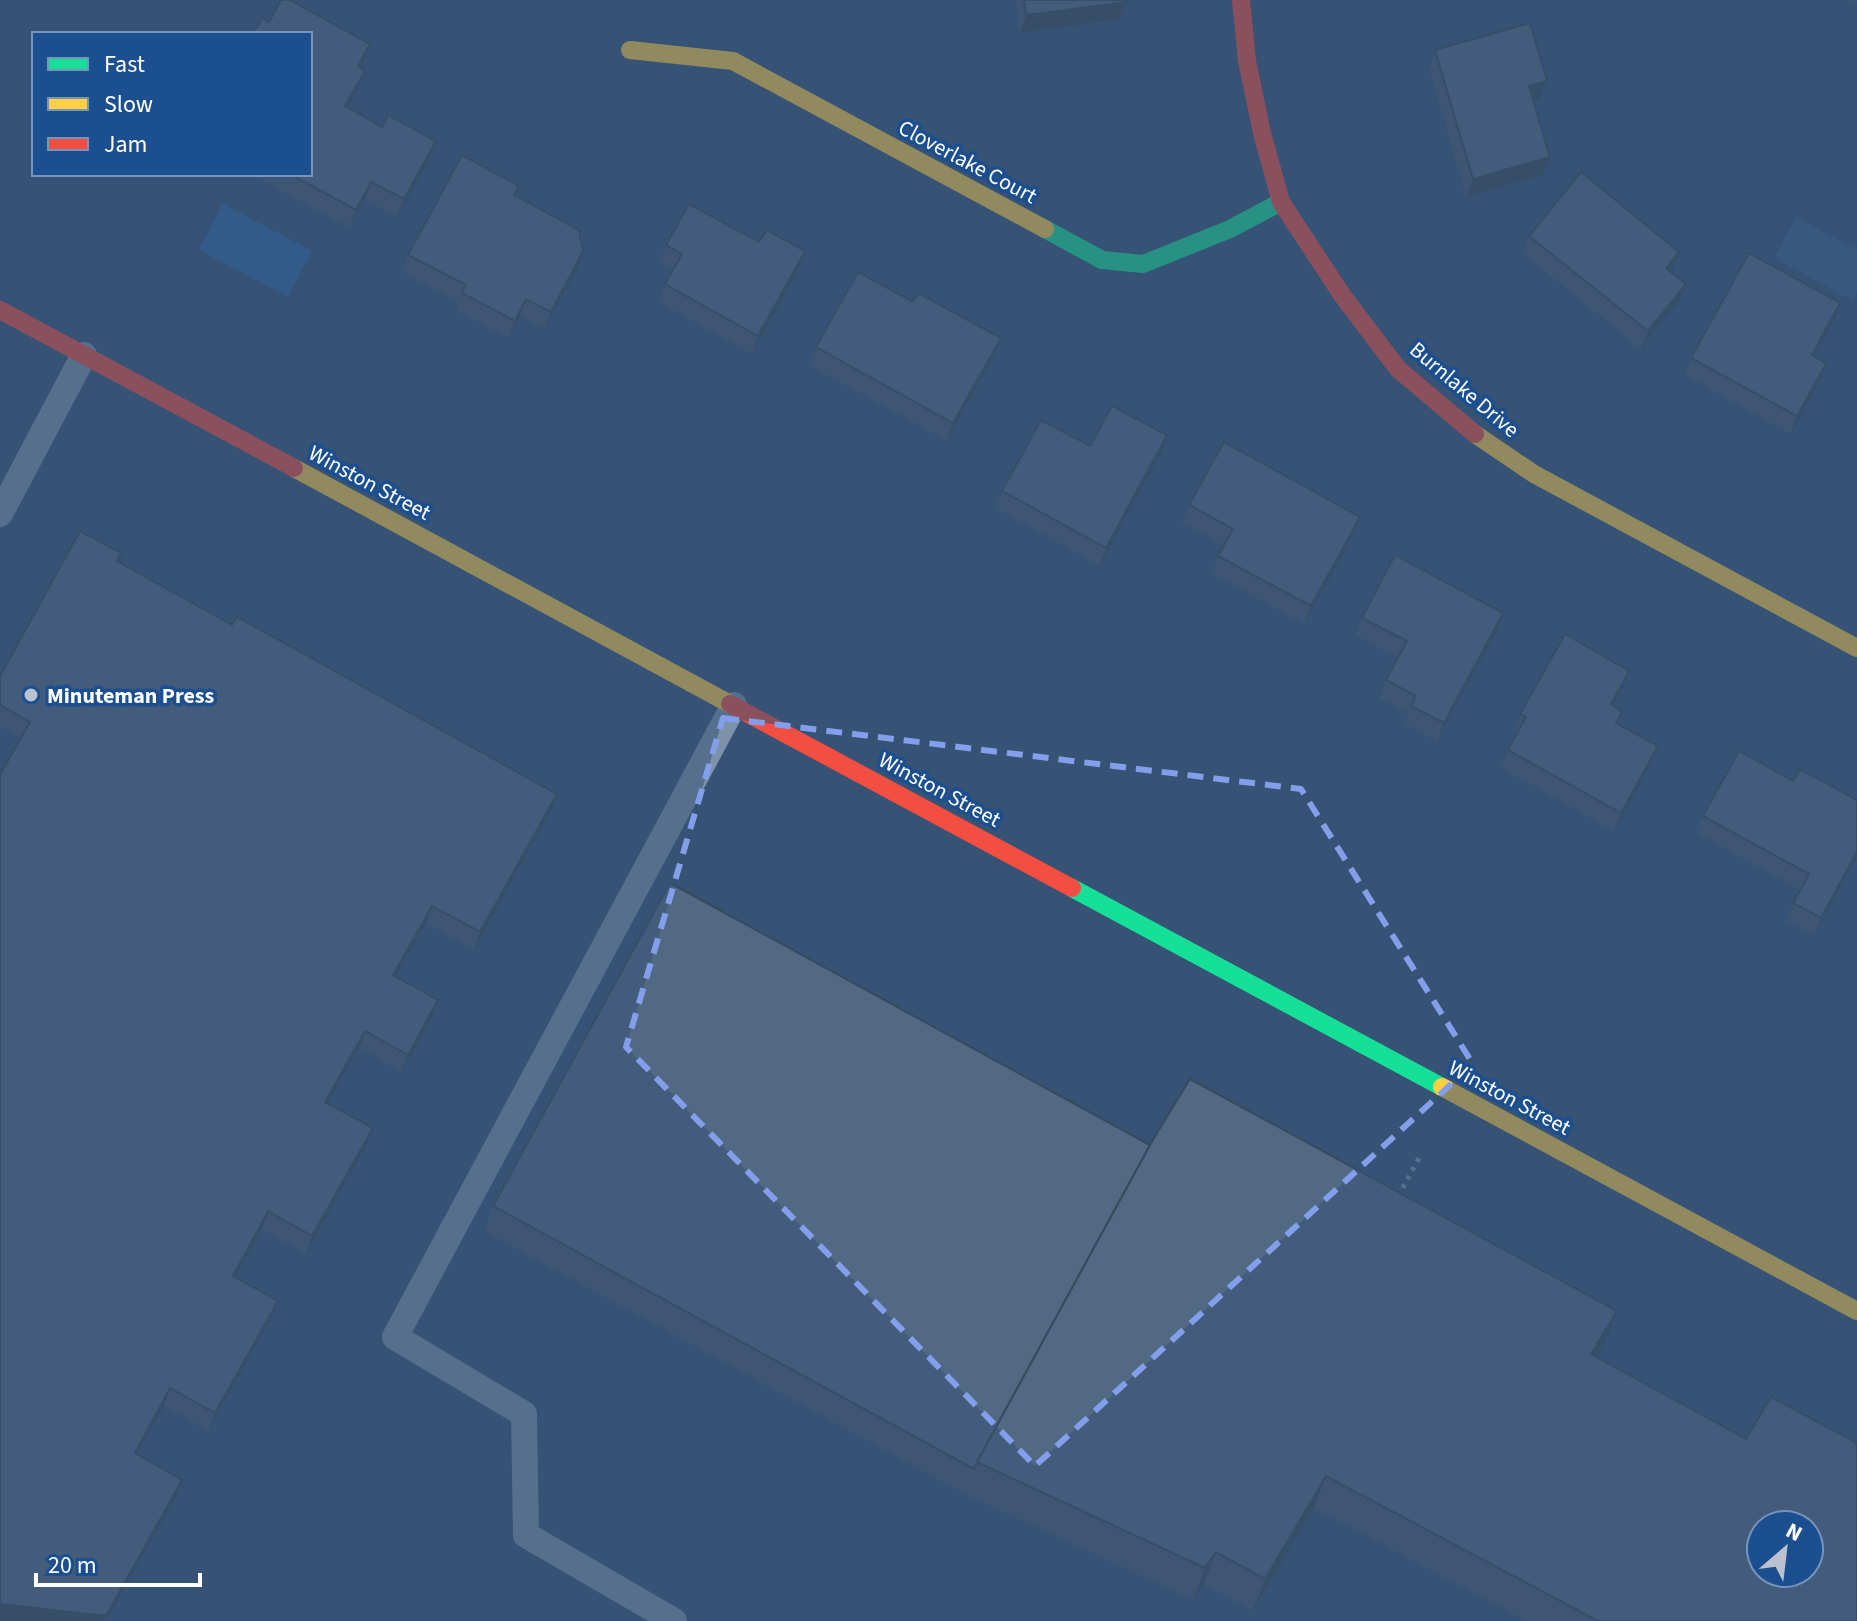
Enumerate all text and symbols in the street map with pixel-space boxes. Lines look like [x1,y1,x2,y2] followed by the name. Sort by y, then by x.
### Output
[32,32,312,176] legend
[104,47,145,82] text: Fast
[104,87,153,122] text: Slow
[893,112,1043,212] street label: Cloverlake Court
[104,127,148,162] text: Jam
[1402,334,1526,445] street label: Burnlake Drive
[303,437,437,529] street label: Winston Street
[47,680,215,712] place label: Minuteman Press
[22,686,40,704] marker: Minuteman Press
[873,744,1007,836] street label: Winston Street
[1443,1052,1577,1144] street label: Winston Street
[1745,1509,1825,1589] north arrow
[1780,1515,1808,1550] text: N
[36,1537,200,1587] scale bar
[48,1548,97,1583] text: 20 m

